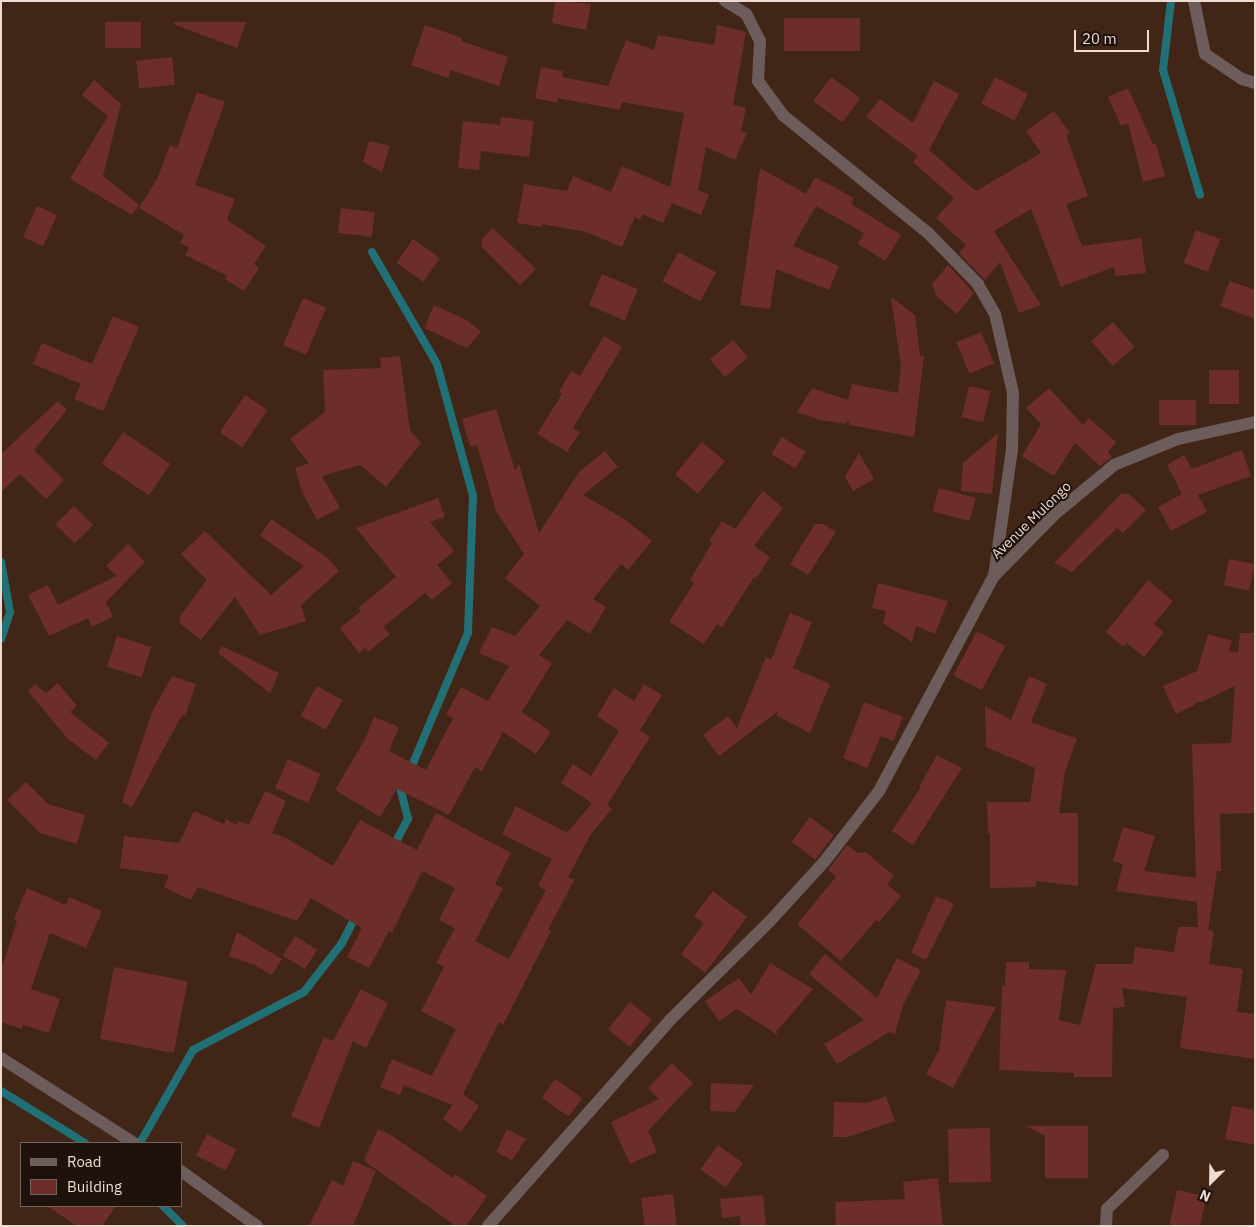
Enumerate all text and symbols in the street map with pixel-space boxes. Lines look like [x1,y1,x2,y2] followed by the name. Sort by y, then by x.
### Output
[1076,20,1151,52] scale bar
[1082,29,1117,48] text: 20 m
[988,478,1074,562] street label: Avenue Mulongo
[20,1142,182,1207] legend
[67,1152,102,1171] text: Road
[1186,1157,1236,1207] north arrow
[67,1177,122,1196] text: Building
[1197,1186,1213,1206] text: N

